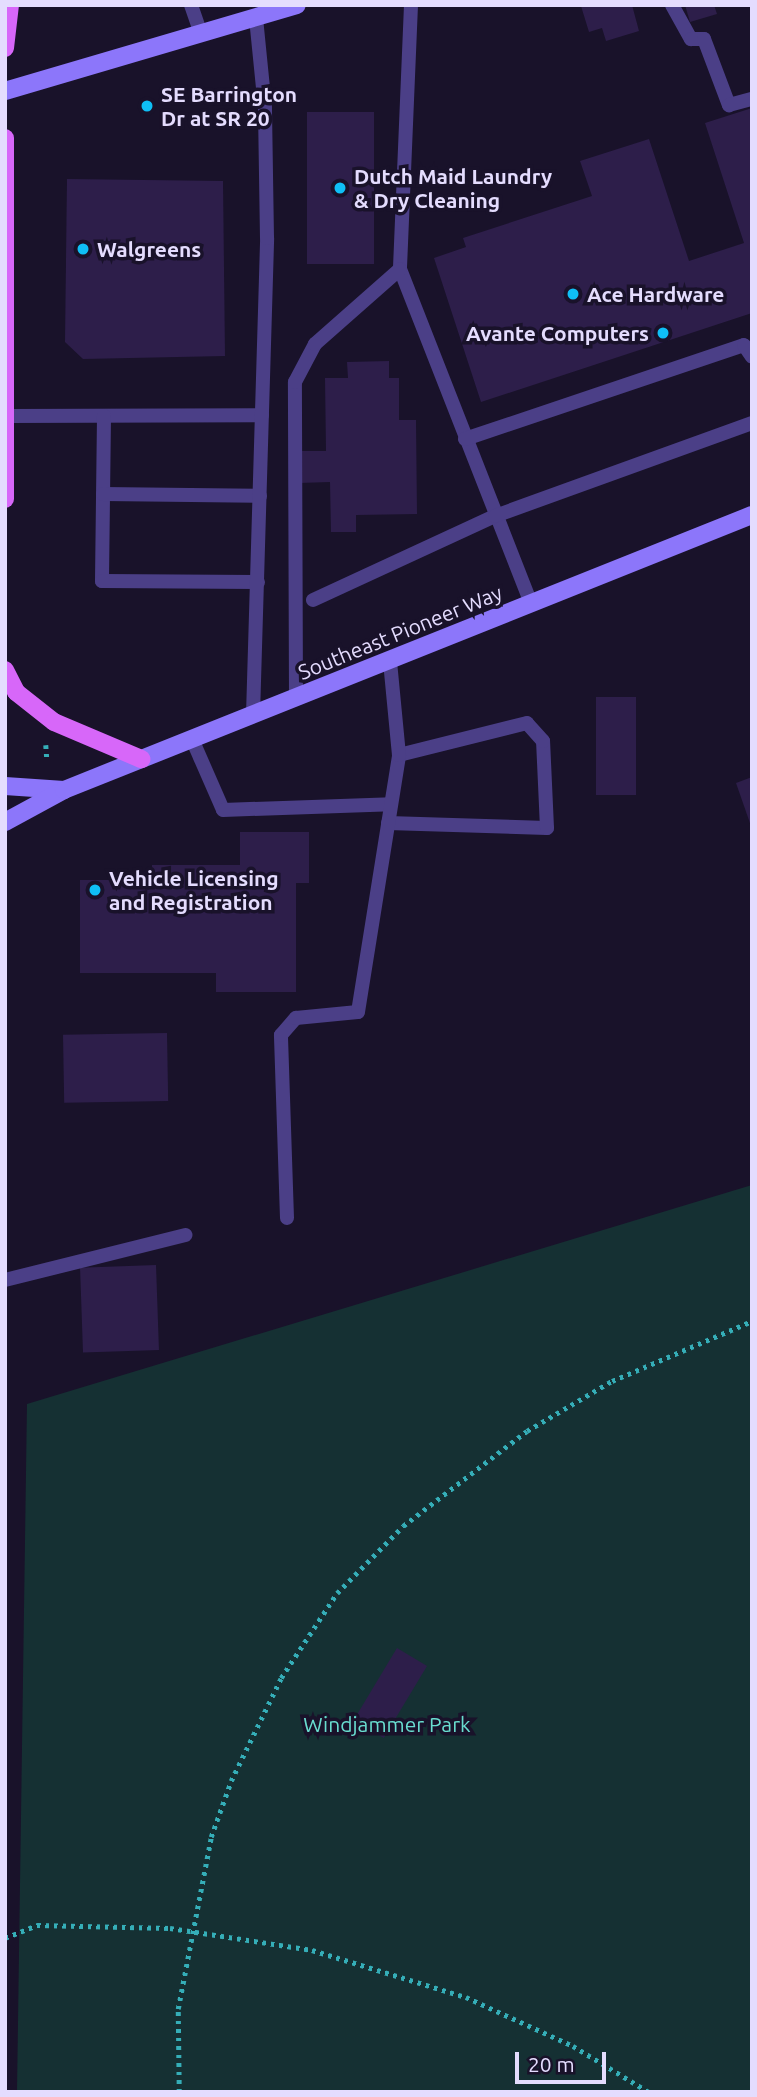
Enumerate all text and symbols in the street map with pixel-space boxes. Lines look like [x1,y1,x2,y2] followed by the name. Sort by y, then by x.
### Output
[161,81,297,131] place label: SE Barrington Dr at SR 20
[139,98,155,114] marker: SE Barrington Dr at SR 20
[354,163,552,213] place label: Dutch Maid Laundry & Dry Cleaning
[332,180,348,196] marker: Dutch Maid Laundry & Dry Cleaning
[97,236,201,262] place label: Walgreens
[75,241,91,257] marker: Walgreens
[587,281,724,307] place label: Ace Hardware
[565,286,581,302] marker: Ace Hardware
[466,320,649,346] place label: Avante Computers
[655,325,671,341] marker: Avante Computers
[294,580,506,684] street label: Southeast Pioneer Way
[109,865,279,915] place label: Vehicle Licensing and Registration
[87,882,103,898] marker: Vehicle Licensing and Registration
[303,1711,471,1737] park label: Windjammer Park
[519,2038,610,2082] scale bar
[528,2052,575,2076] text: 20 m

